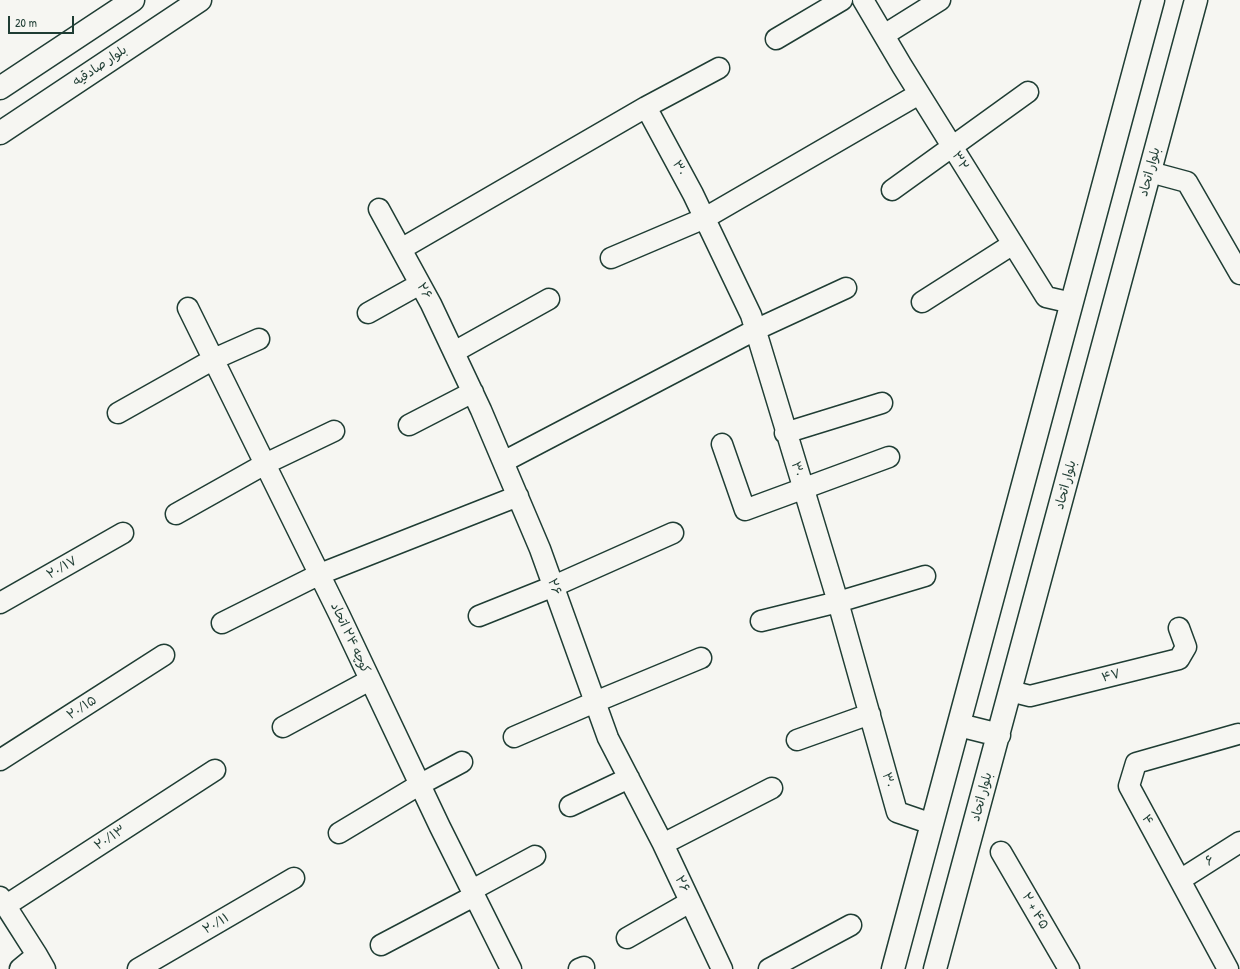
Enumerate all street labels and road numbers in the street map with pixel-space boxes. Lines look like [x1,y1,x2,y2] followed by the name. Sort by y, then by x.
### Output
[70,42,130,90] street label: بلوار صادقیه
[1136,146,1164,198] street label: بلوار اتحاد
[948,149,972,173] street label: ۳۲
[669,158,689,178] street label: ۳۰
[413,280,435,302] street label: ۲۶
[1052,459,1080,511] street label: بلوار اتحاد
[787,460,807,478] street label: ۳۰
[44,553,80,583] street label: ۲۰/۱۷
[544,577,564,597] street label: ۲۶
[327,600,373,676] street label: کوچه ۲۴ اتحاد
[1100,666,1122,686] street label: ۴۷
[64,693,100,723] street label: ۲۰/۱۵
[878,771,898,789] street label: ۳۰
[968,771,996,823] street label: بلوار اتحاد
[1138,812,1156,828] street label: ۴
[92,822,128,854] street label: ۲۰/۱۳
[1202,852,1218,870] street label: ۶
[671,873,693,895] street label: ۲۶
[1018,890,1052,932] street label: ۲ + ۴۵
[200,910,232,938] street label: ۲۰/۱۱

